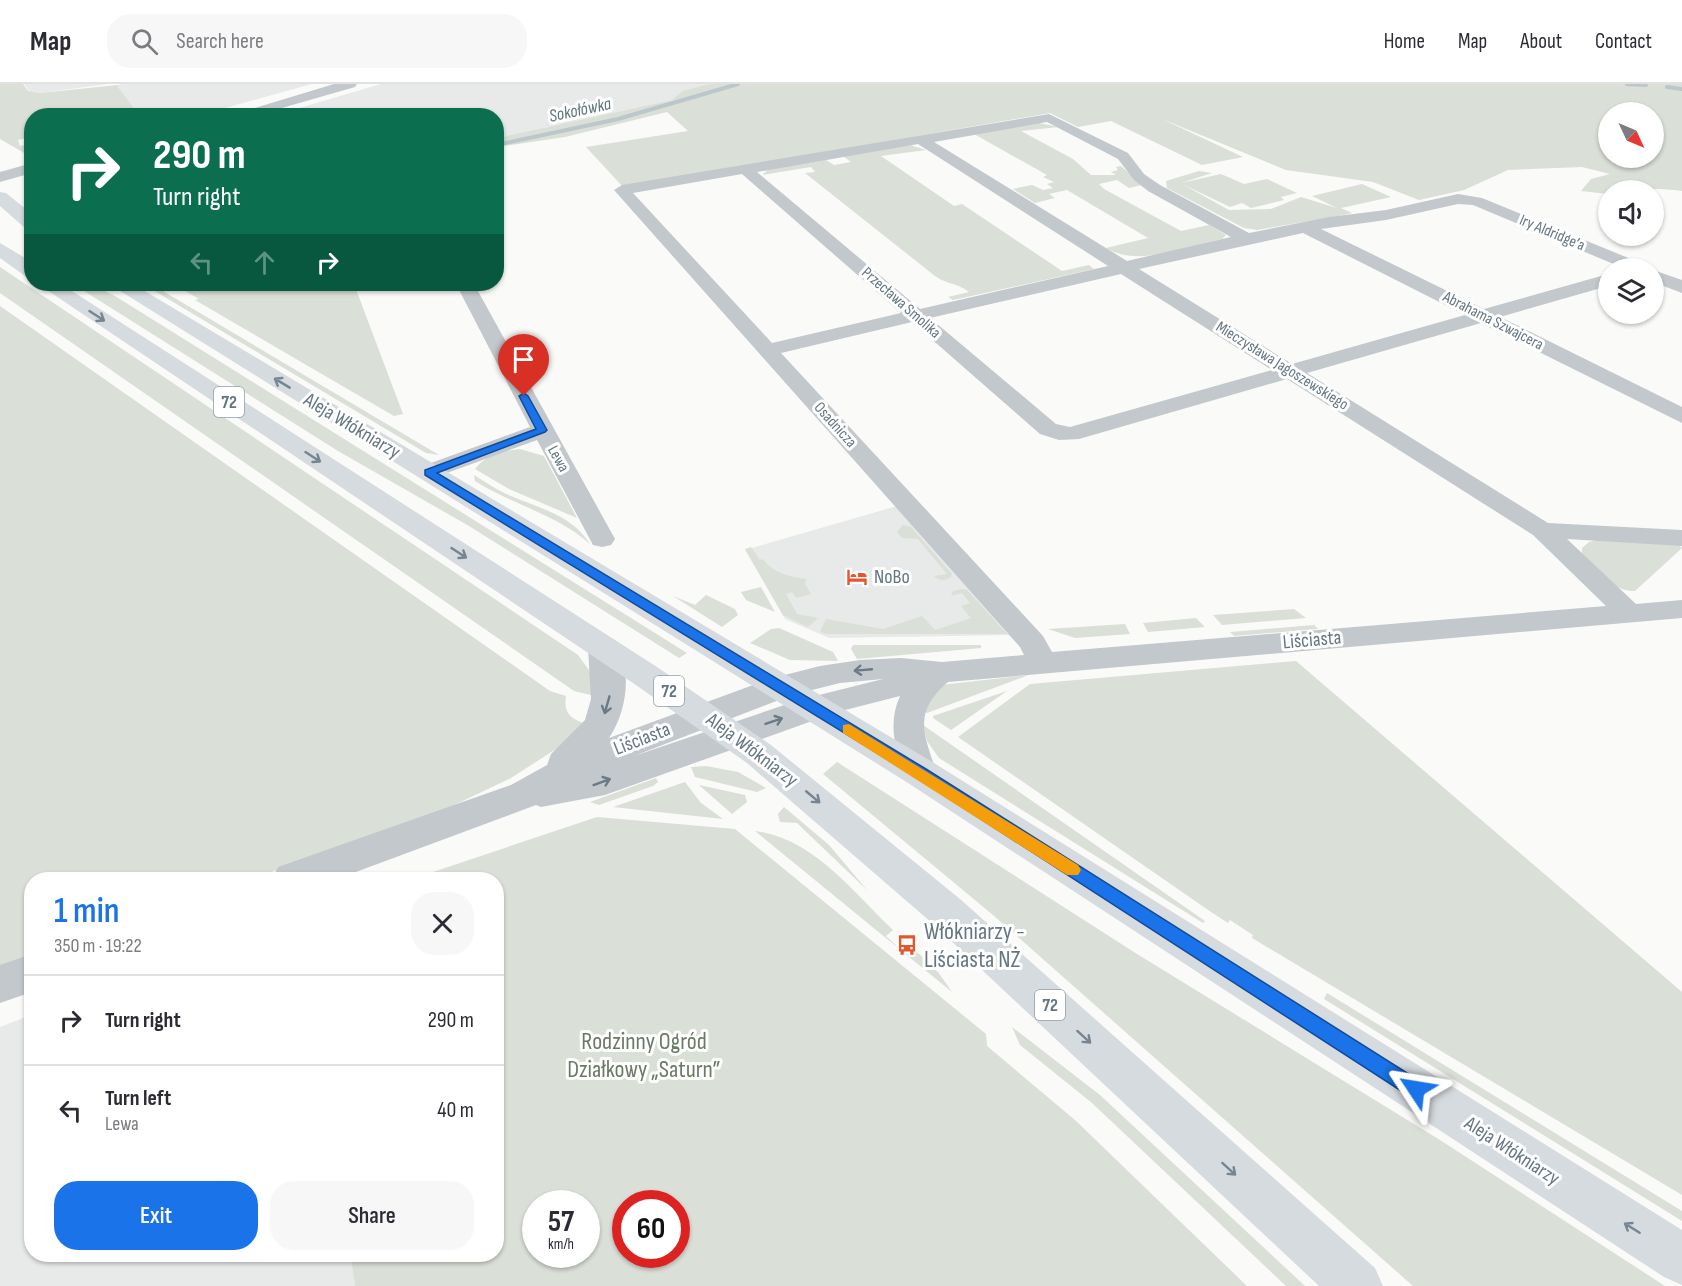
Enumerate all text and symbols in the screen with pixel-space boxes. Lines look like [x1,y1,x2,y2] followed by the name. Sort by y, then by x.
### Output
[107,14,527,68] search box
[30,25,71,58] text: Map
[128,25,161,58] icon: search
[176,28,264,55] text: Search here
[1384,29,1425,54] text: Home
[1458,29,1487,54] text: Map
[1520,29,1562,54] text: About
[1595,29,1652,54] text: Contact
[547,93,614,127] water label: Sokołówka
[1598,102,1664,168] north arrow
[1598,102,1664,324] map controls
[153,130,246,181] text: 290 m
[54,132,132,210] icon: right
[1598,180,1664,246] button: sound
[153,181,240,213] text: Turn right
[1516,211,1588,255] street label: Iry Aldridge’a
[185,246,218,279] icon: left
[248,246,281,279] icon: ahead
[311,246,344,279] icon: right
[1598,258,1664,324] button: layers
[858,263,944,343] street label: Przecława Smolika
[1439,287,1546,354] street label: Abrahama Szwajcera
[88,310,105,322] one-way arrow
[1212,318,1352,414] street label: Mieczysława Jagoszewskiego
[498,334,549,396] pin
[507,343,540,376] icon: arrive
[274,377,291,389] one-way arrow
[214,387,244,417] road number: 72
[298,387,405,464] street label: Aleja Włókniarzy
[810,398,860,452] street label: Osadnicza
[543,443,573,475] street label: Lewa
[304,451,320,463] one-way arrow
[450,547,467,559] one-way arrow
[845,565,869,589] hotel icon: NoBo
[874,565,910,589] place label: NoBo
[1282,625,1342,655] street label: Liściasta
[853,665,873,676] one-way arrow
[654,676,684,706] road number: 72
[601,695,613,714] one-way arrow
[701,707,803,792] street label: Aleja Włókniarzy
[764,715,783,726] one-way arrow
[610,717,674,761] street label: Liściasta
[592,775,611,786] one-way arrow
[805,790,820,804] one-way arrow
[54,890,119,933] text: 1 min
[411,892,474,955] button: close
[924,917,1025,974] place label: Włókniarzy - Liściasta NŻ
[895,933,919,957] bus stop icon: Włókniarzy - Liściasta NŻ
[54,934,142,958] text: 350 m · 19:22
[1035,990,1065,1020] road number: 72
[54,1004,87,1037] icon: right
[105,1007,181,1034] text: Turn right
[428,1007,474,1034] text: 290 m
[567,1027,721,1084] park label: Rodzinny Ogród Działkowy „Saturn”
[1077,1030,1092,1044] one-way arrow
[1384,1057,1448,1121] position arrow
[105,1085,171,1112] text: Turn left
[54,1094,87,1127] icon: left
[437,1097,474,1124] text: 40 m
[1459,1111,1564,1191] street label: Aleja Włókniarzy
[105,1112,139,1136] text: Lewa
[1221,1162,1236,1176] one-way arrow
[54,1181,258,1250] button: Exit
[270,1181,474,1250] button: Share
[612,1190,690,1268] speed limit sign: 60
[548,1204,574,1240] text: 57
[1624,1221,1641,1234] one-way arrow
[548,1235,574,1254] text: km/h

